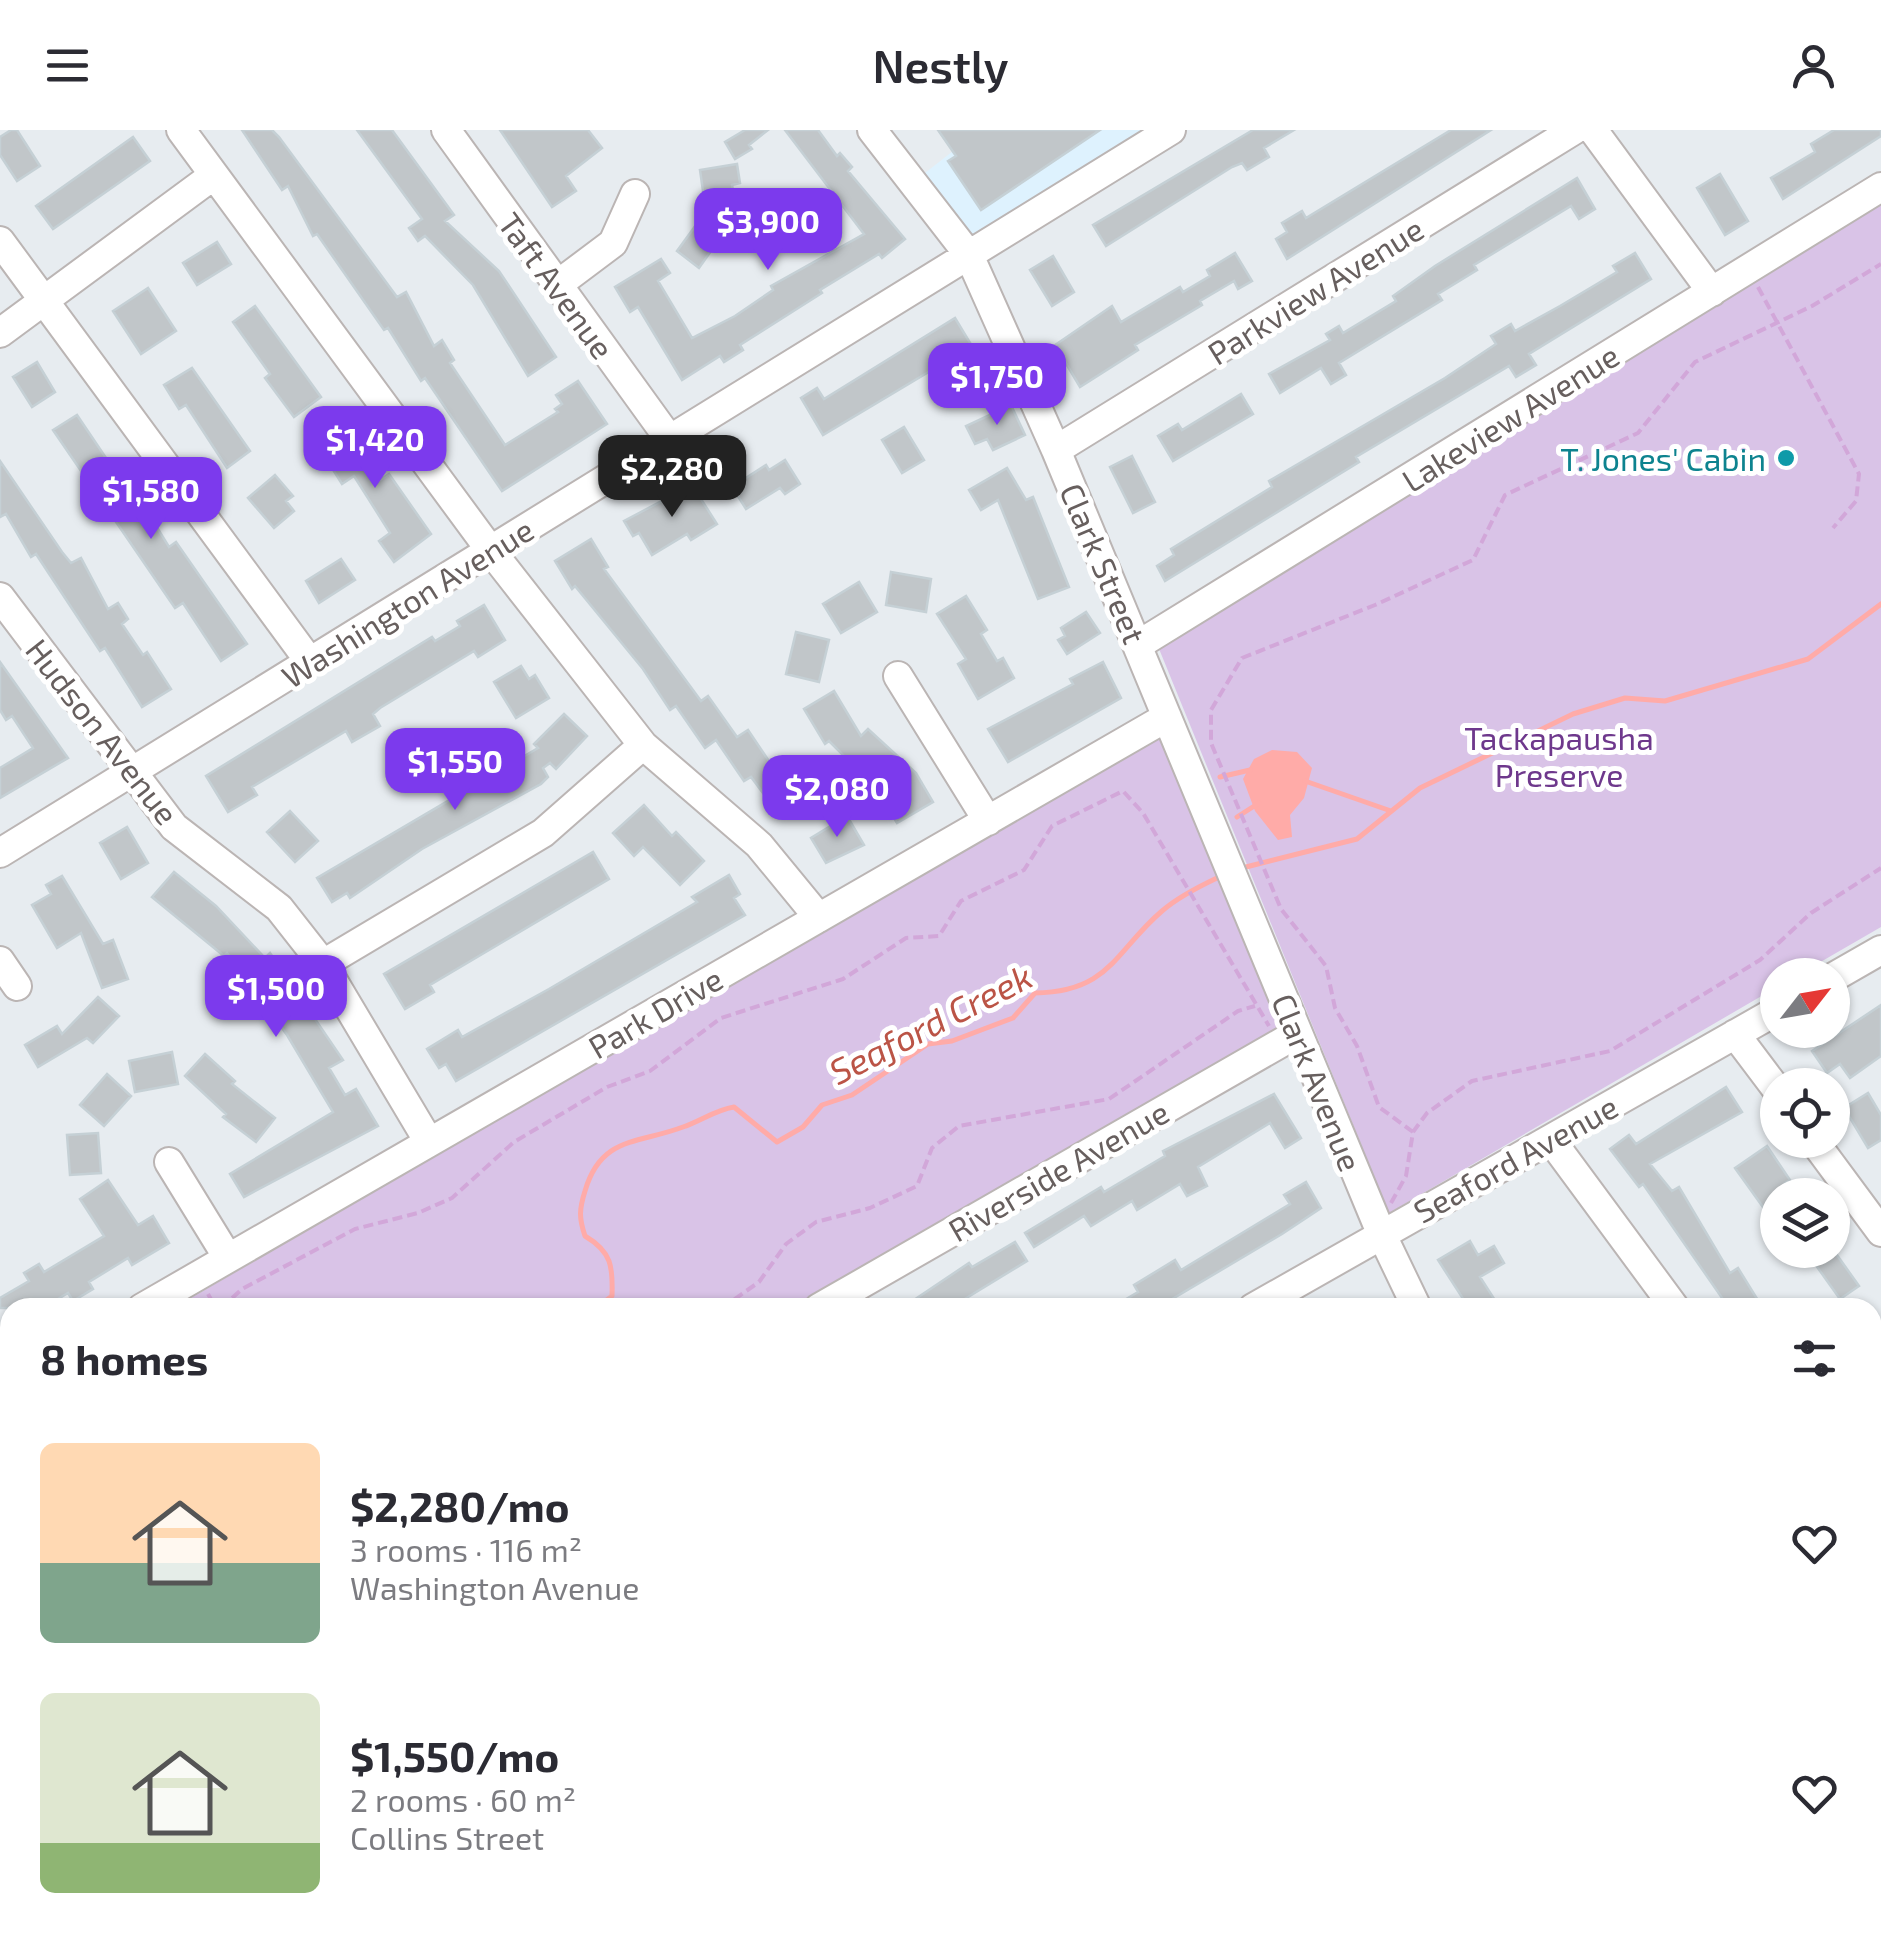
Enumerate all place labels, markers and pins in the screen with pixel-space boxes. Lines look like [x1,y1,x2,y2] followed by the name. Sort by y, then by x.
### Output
[687,188,849,273] pin: $3,900
[916,343,1078,428] pin: $1,750
[294,406,456,491] pin: $1,420
[591,435,753,520] pin: $2,280
[1560,439,1766,477] place label: T. Jones' Cabin
[1775,447,1797,469] marker: T. Jones' Cabin
[70,457,232,542] pin: $1,580
[374,728,536,813] pin: $1,550
[756,755,918,840] pin: $2,080
[195,955,357,1040] pin: $1,500

